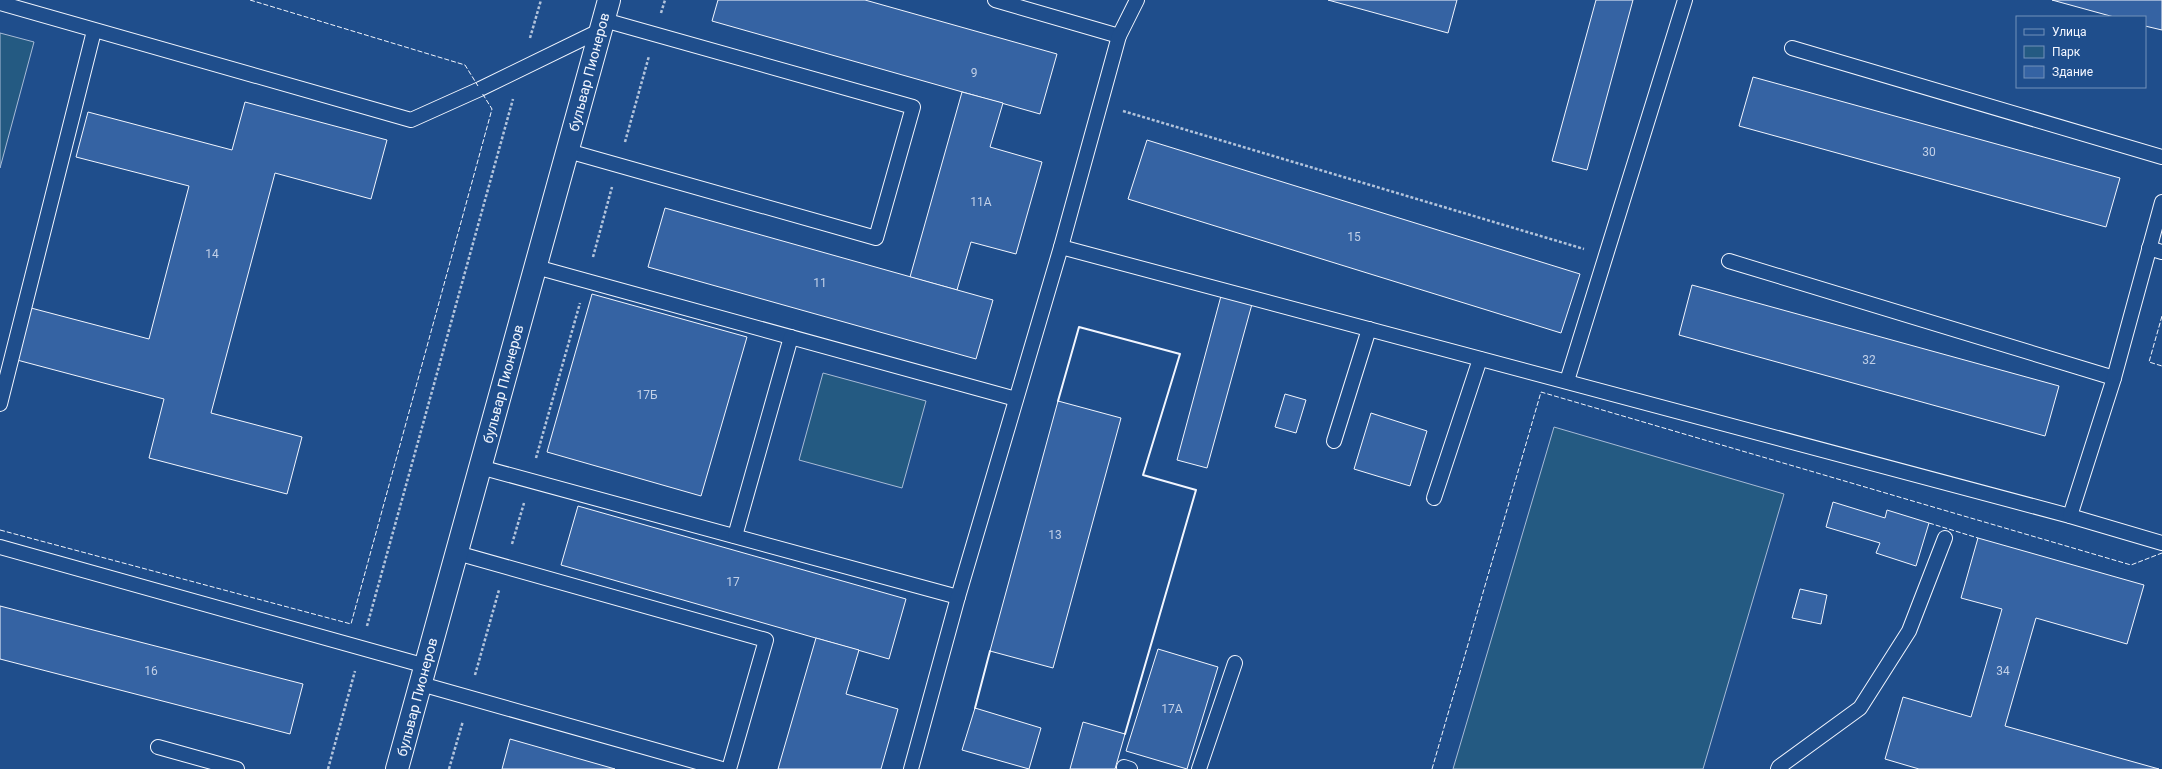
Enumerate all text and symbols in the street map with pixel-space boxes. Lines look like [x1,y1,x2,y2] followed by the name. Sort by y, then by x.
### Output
[565,11,613,133] street label: бульвар Пионеров
[2016,16,2146,88] legend
[2052,25,2087,39] text: Улица
[2052,45,2081,59] text: Парк
[2052,65,2093,79] text: Здание
[971,66,977,80] house number: 9
[1922,145,1936,159] house number: 30
[970,195,992,209] house number: 11А
[1347,230,1361,244] house number: 15
[205,247,219,261] house number: 14
[813,276,827,290] house number: 11
[479,323,527,445] street label: бульвар Пионеров
[1862,353,1876,367] house number: 32
[636,388,658,402] house number: 17Б
[1048,528,1062,542] house number: 13
[726,575,740,589] house number: 17
[393,636,441,758] street label: бульвар Пионеров
[144,664,158,678] house number: 16
[1996,664,2010,678] house number: 34
[1161,702,1183,716] house number: 17А

